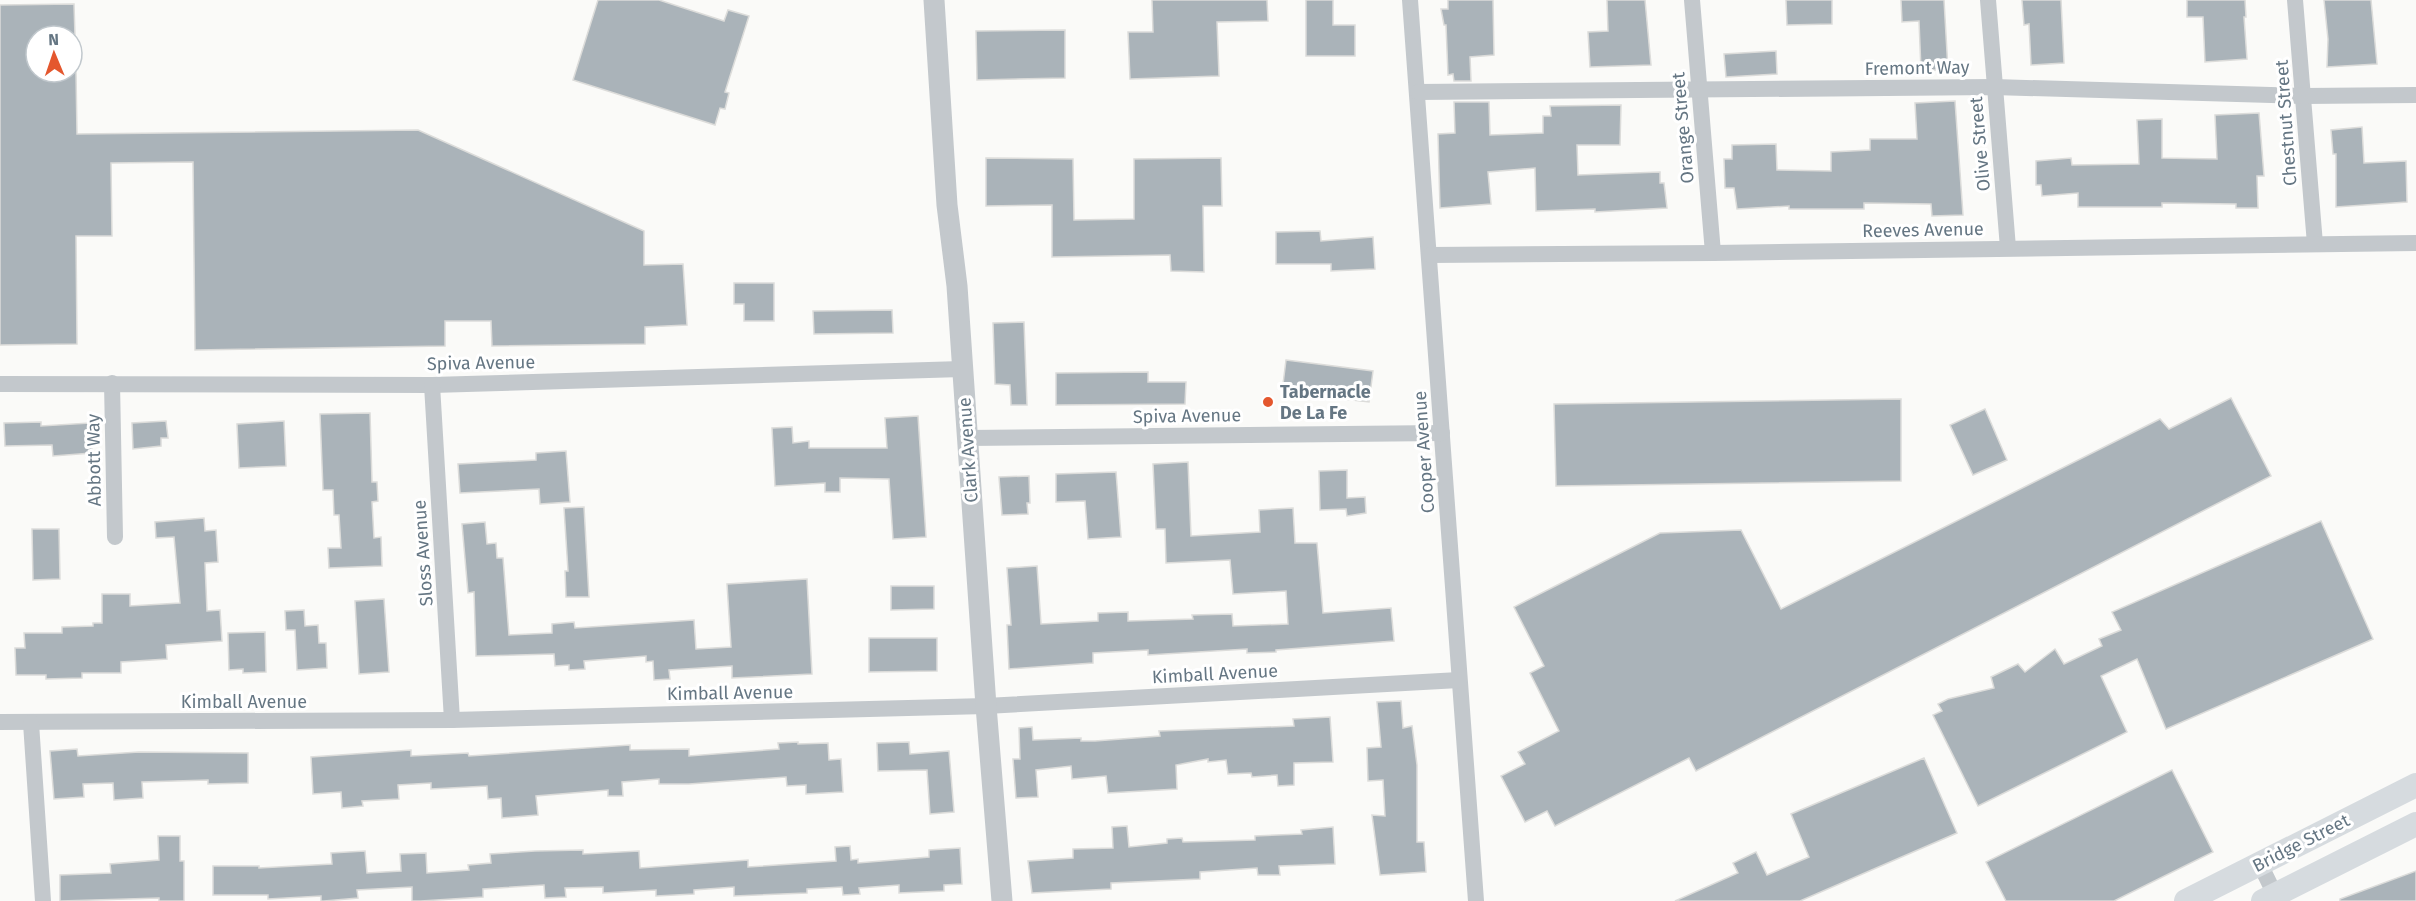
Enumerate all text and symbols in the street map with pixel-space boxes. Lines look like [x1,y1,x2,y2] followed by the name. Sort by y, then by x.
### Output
[24,24,84,84] north arrow
[48,30,59,49] text: N
[1864,56,1970,80] street label: Fremont Way
[2271,59,2301,187] street label: Chestnut Street
[1667,71,1699,185] street label: Orange Street
[1965,95,1995,192] street label: Olive Street
[1862,218,1984,242] street label: Reeves Avenue
[427,351,535,375] street label: Spiva Avenue
[1280,381,1371,424] place label: Tabernacle De La Fe
[1409,390,1439,514] street label: Cooper Avenue
[1261,395,1275,409] marker: Tabernacle De La Fe
[953,397,983,503] street label: Clark Avenue
[1133,404,1241,428] street label: Spiva Avenue
[82,413,106,507] street label: Abbott Way
[408,499,438,607] street label: Sloss Avenue
[1151,660,1279,688] street label: Kimball Avenue
[667,681,793,705] street label: Kimball Avenue
[181,691,307,713] street label: Kimball Avenue
[2249,809,2354,877] street label: Bridge Street

